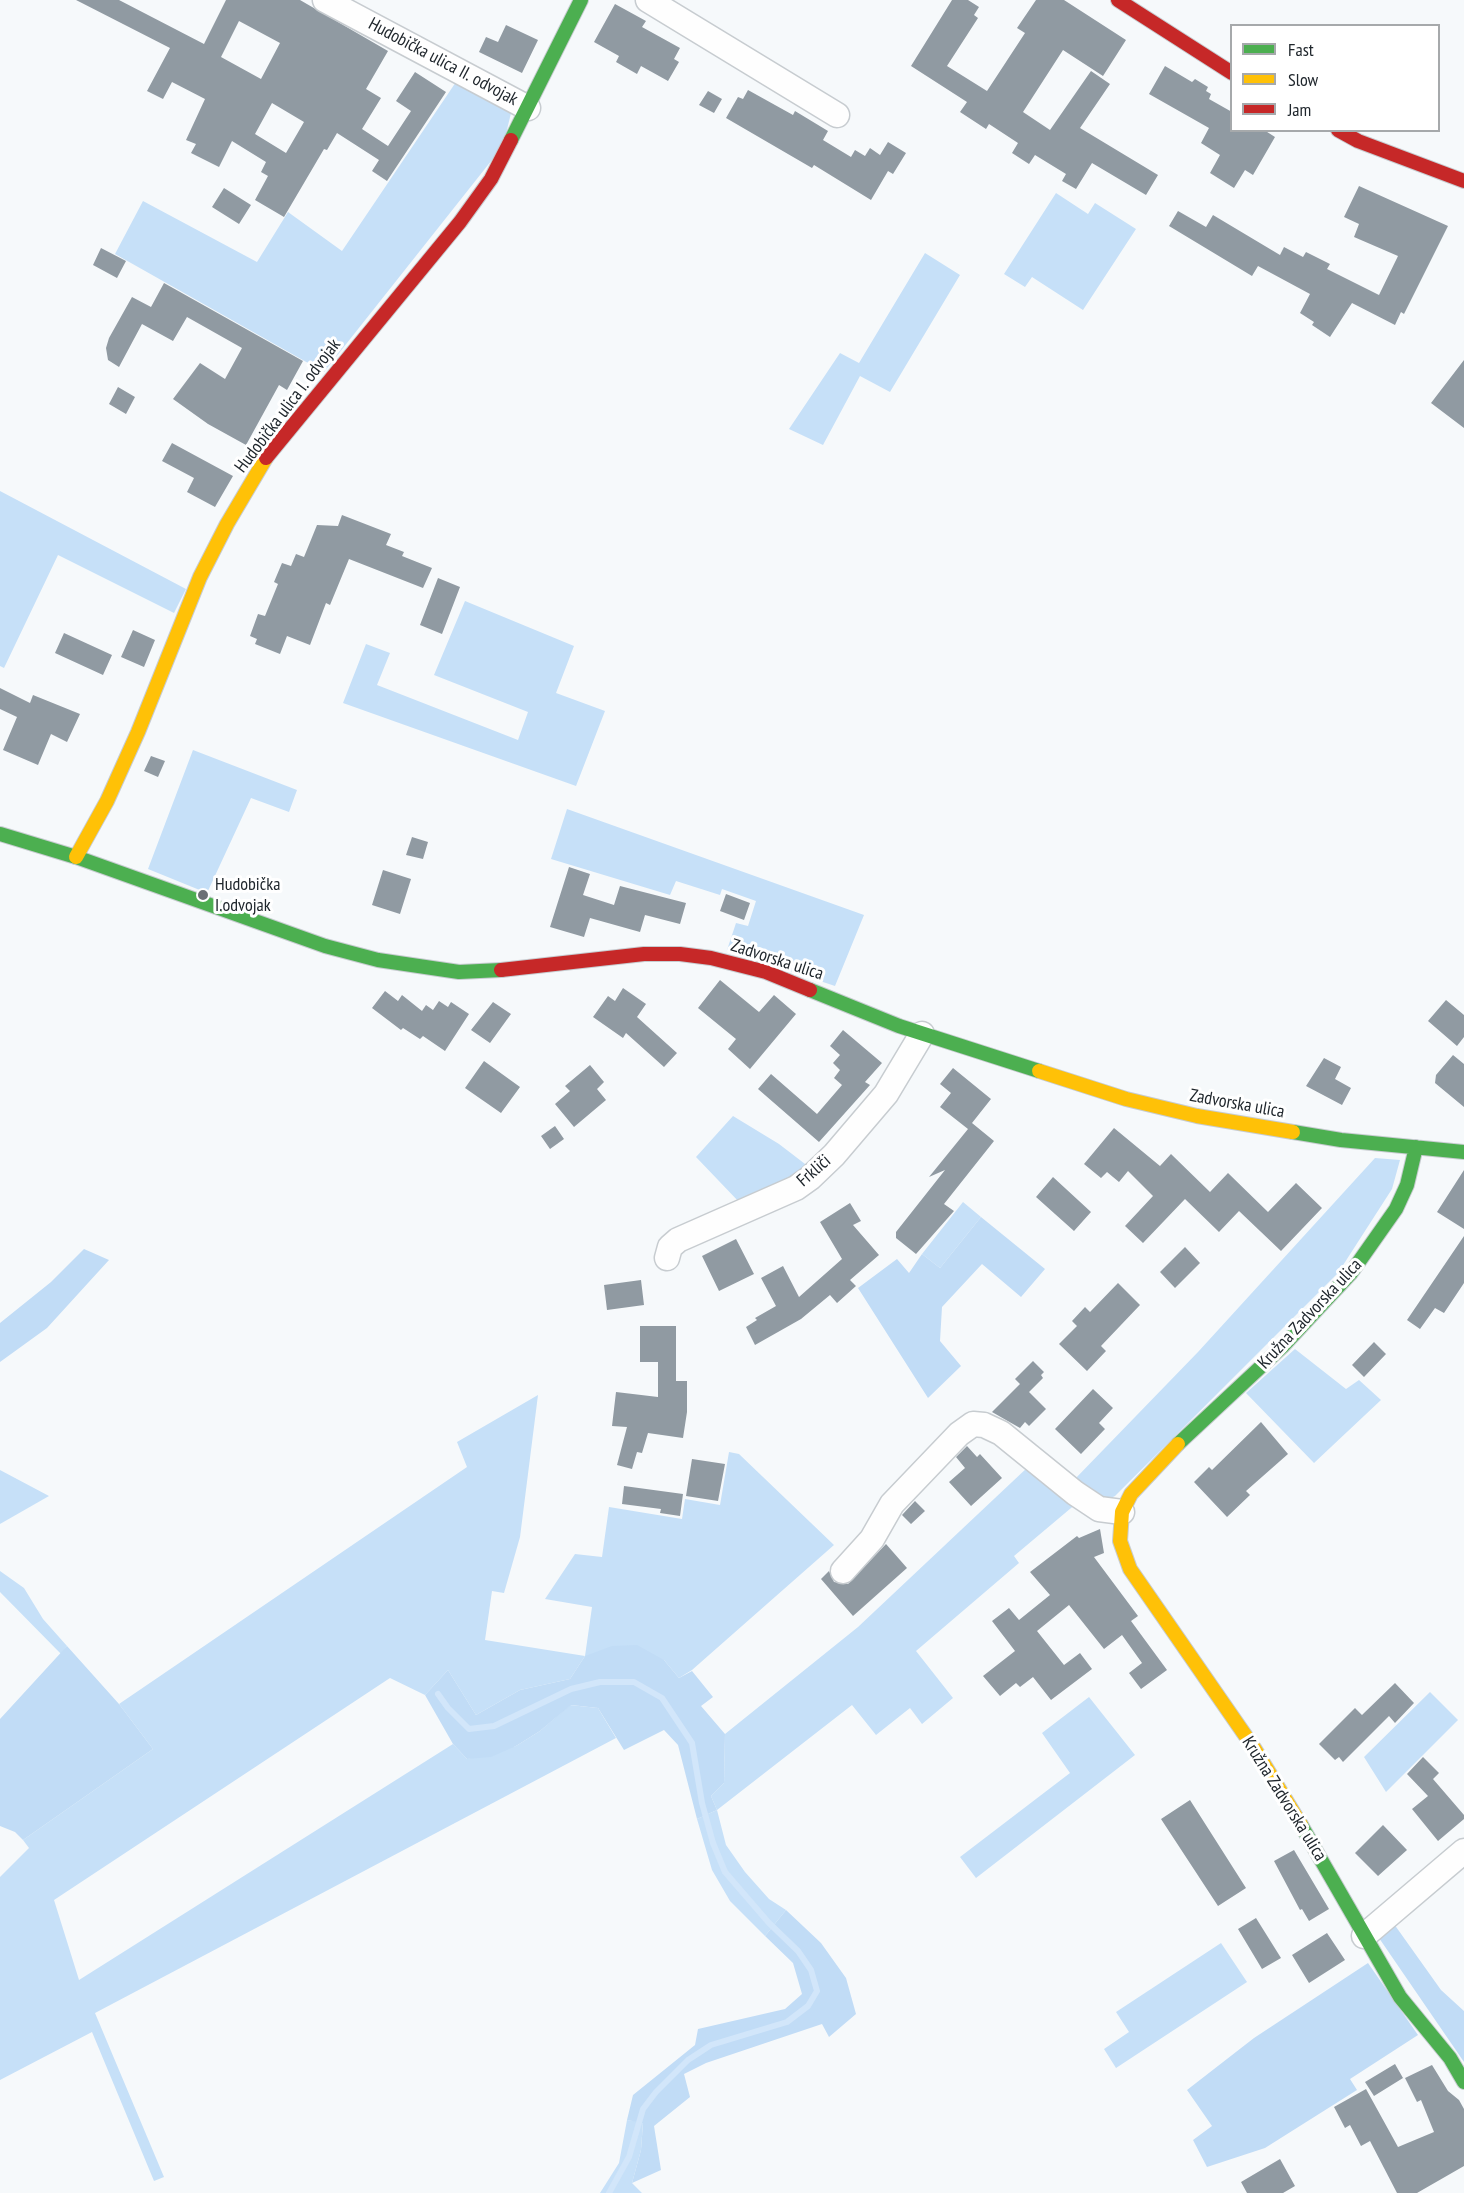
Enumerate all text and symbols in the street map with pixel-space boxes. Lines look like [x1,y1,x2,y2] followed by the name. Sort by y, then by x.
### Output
[365,13,521,111] street label: Hudobička ulica II. odvojak
[1230,24,1440,132] legend
[1288,38,1314,61] text: Fast
[1288,68,1318,91] text: Slow
[1288,98,1311,121] text: Jam
[231,335,345,477] street label: Hudobička ulica I. odvojak
[215,874,280,916] place label: Hudobička I.odvojak
[196,888,210,902] marker: Hudobička I.odvojak
[728,935,826,985] street label: Zadvorska ulica
[1188,1085,1286,1123] street label: Zadvorska ulica
[793,1150,835,1192] street label: Frkliči
[1253,1255,1367,1373] street label: Kružna Zadvorska ulica
[1237,1733,1331,1865] street label: Kružna Zadvorska ulica

